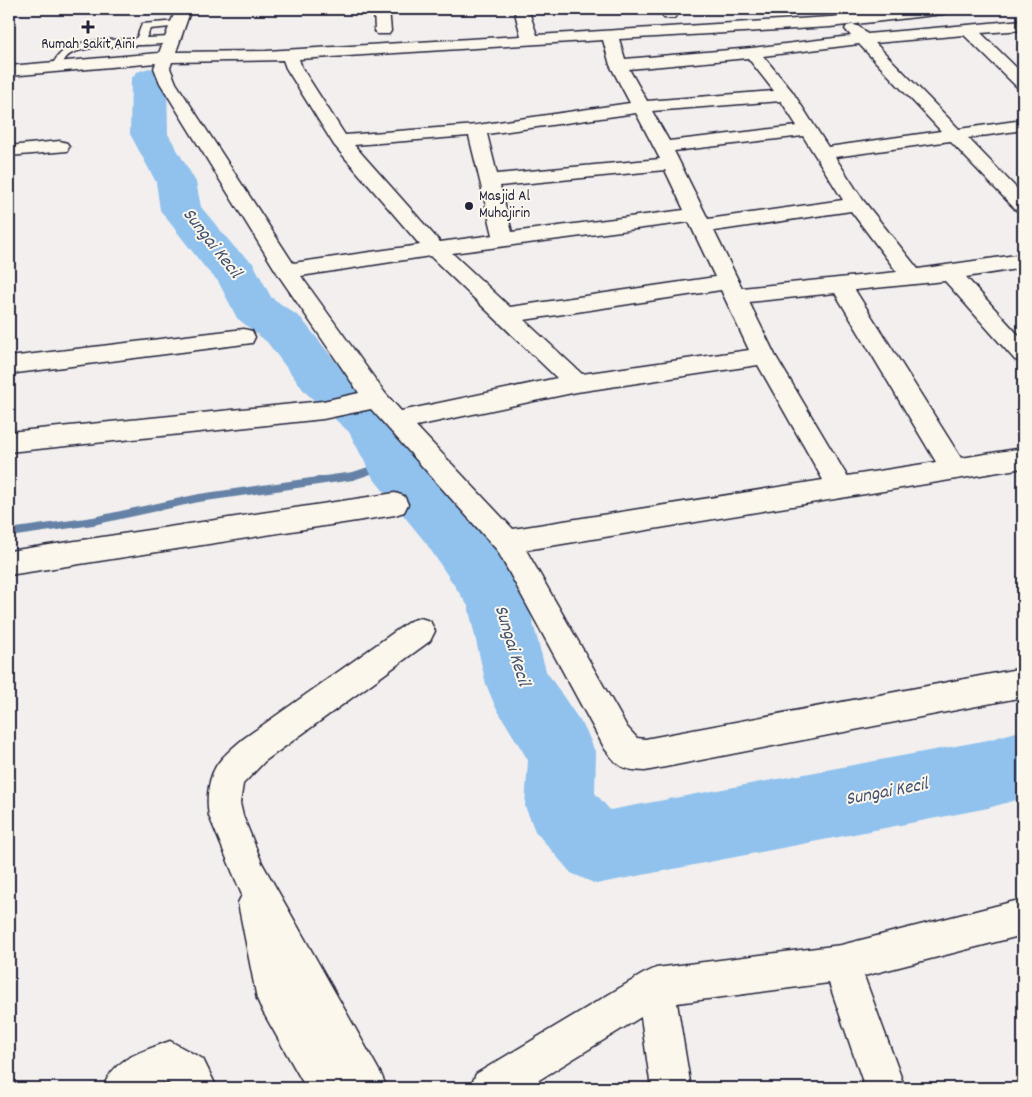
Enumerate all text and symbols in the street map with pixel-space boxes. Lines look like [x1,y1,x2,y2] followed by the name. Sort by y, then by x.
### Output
[81,20,95,34] marker: Rumah Sakit Aini
[41,34,135,56] place label: Rumah Sakit Aini
[479,186,530,225] place label: Masjid Al Muhajirin
[463,200,475,212] marker: Masjid Al Muhajirin
[175,203,248,286] water label: Sungai Kecil
[486,602,537,691] water label: Sungai Kecil
[844,772,932,814] water label: Sungai Kecil

